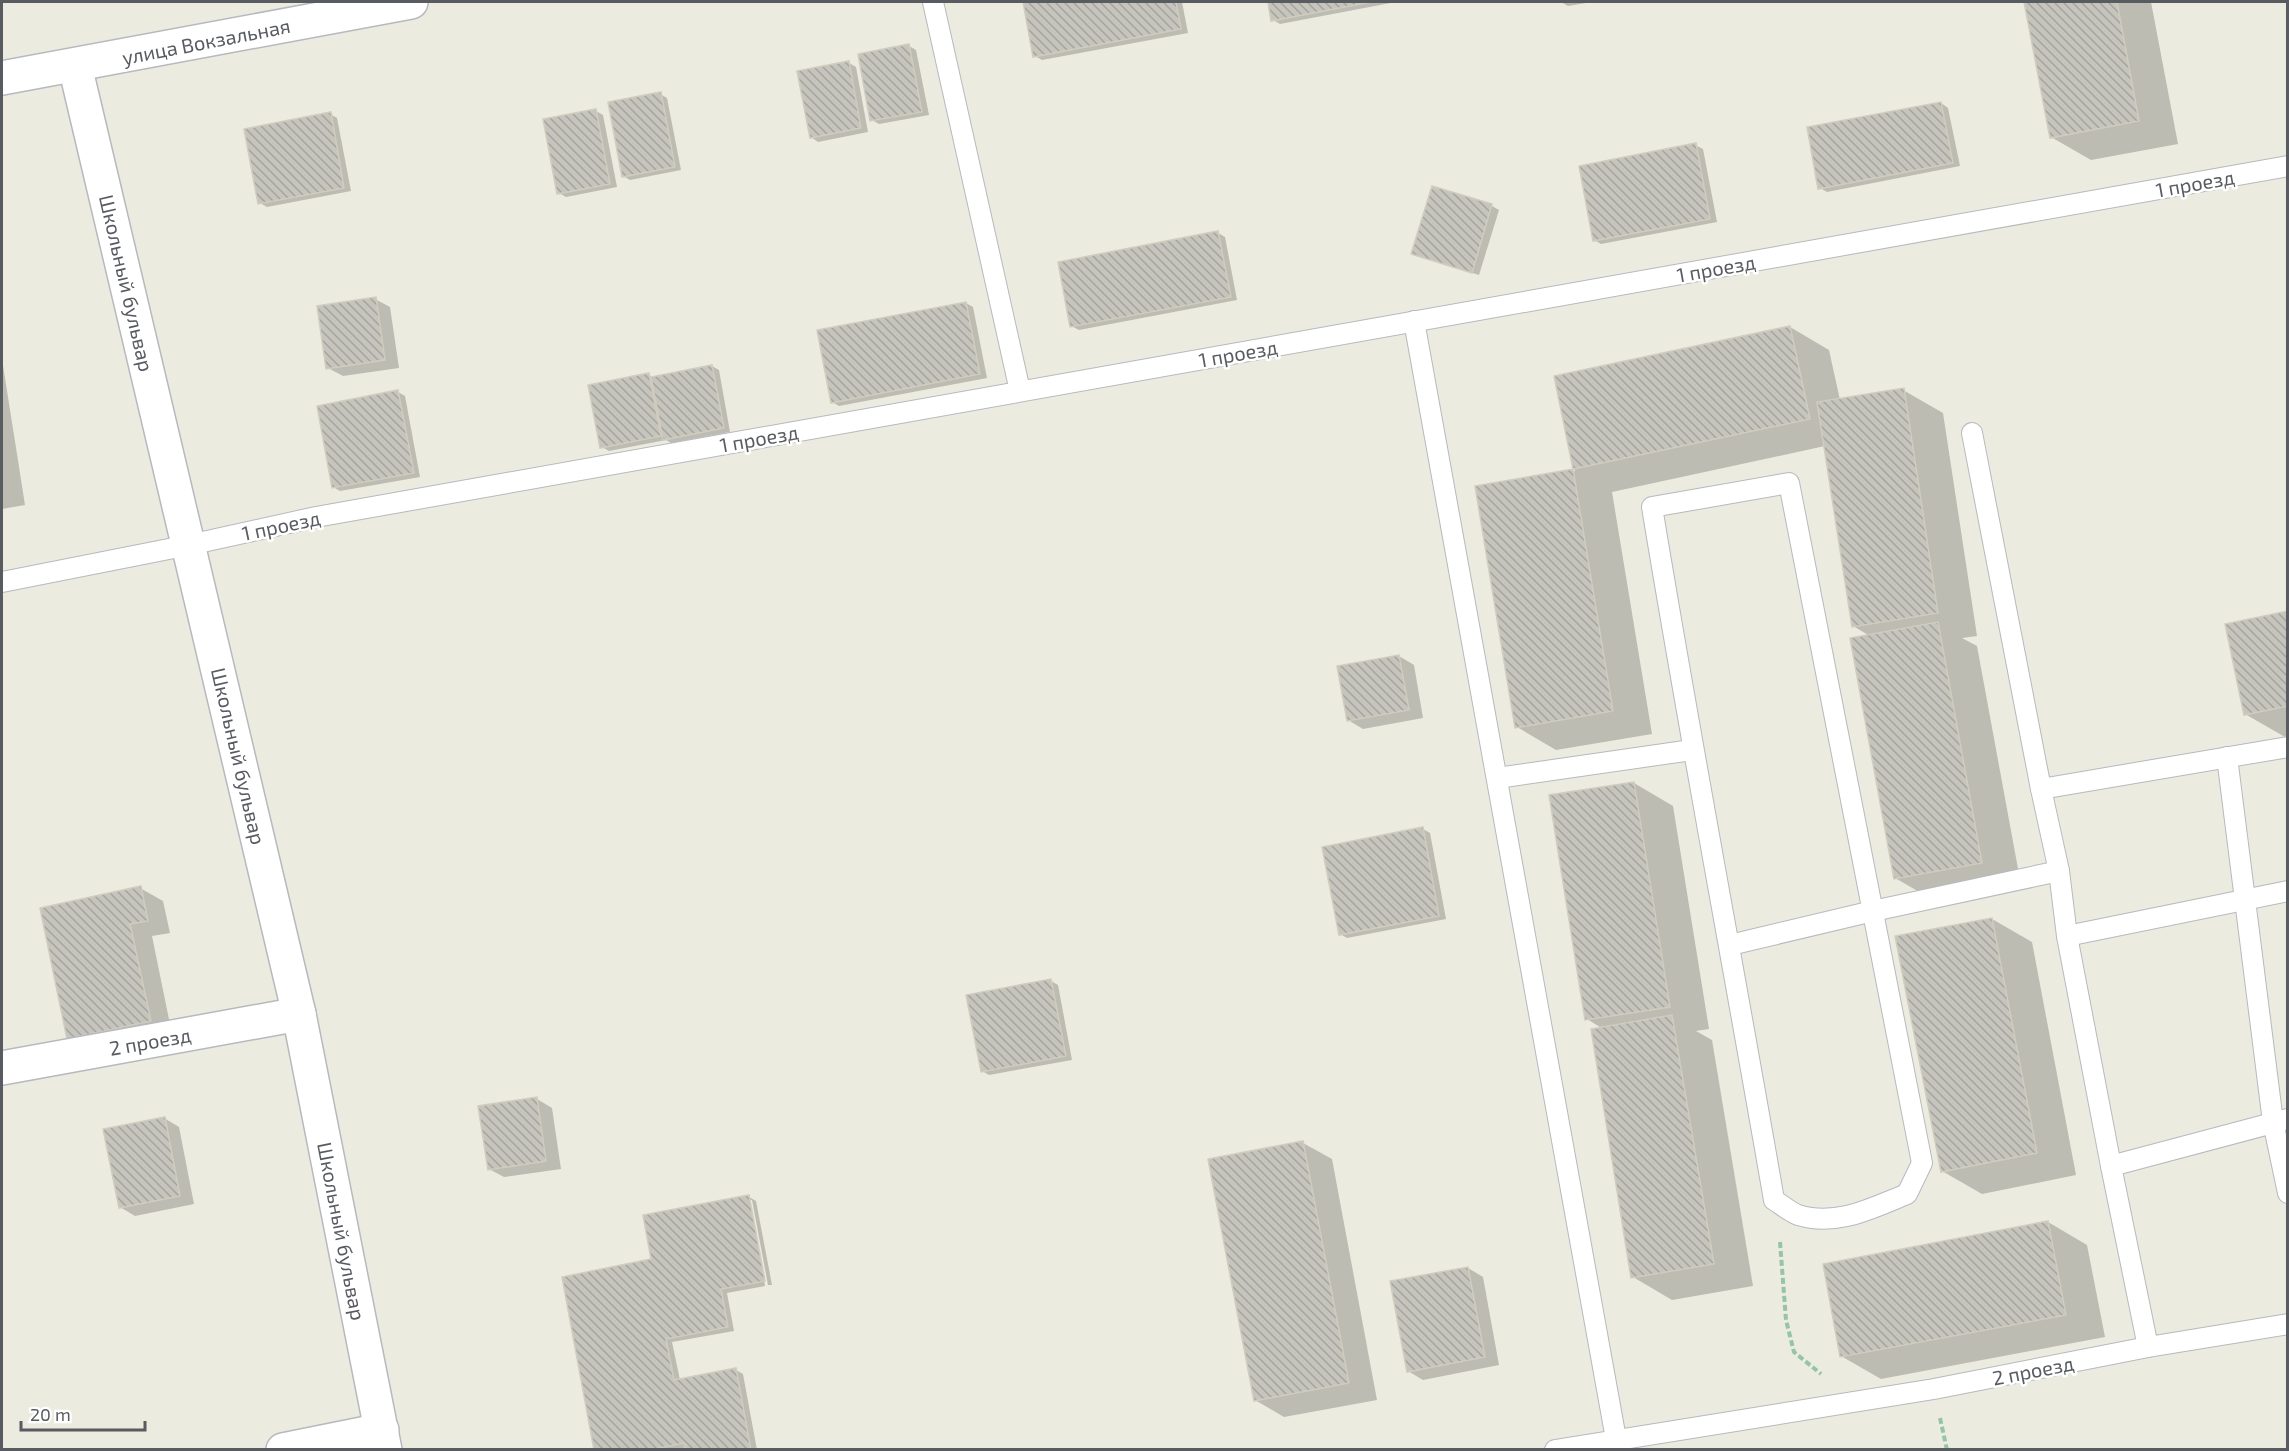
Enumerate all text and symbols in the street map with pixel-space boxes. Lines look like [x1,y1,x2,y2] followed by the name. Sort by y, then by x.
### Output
[120,13,292,70] street label: улица Вокзальная
[2154,164,2236,202] street label: 1 проезд
[94,192,159,374] street label: Школьный бульвар
[1675,249,1757,287] street label: 1 проезд
[1197,334,1279,372] street label: 1 проезд
[718,419,800,457] street label: 1 проезд
[240,505,322,545] street label: 1 проезд
[206,665,271,847] street label: Школьный бульвар
[107,1022,193,1060] street label: 2 проезд
[312,1140,371,1322] street label: Школьный бульвар
[1990,1350,2076,1390] street label: 2 проезд
[21,1394,146,1432] scale bar
[30,1403,71,1425] text: 20 m

